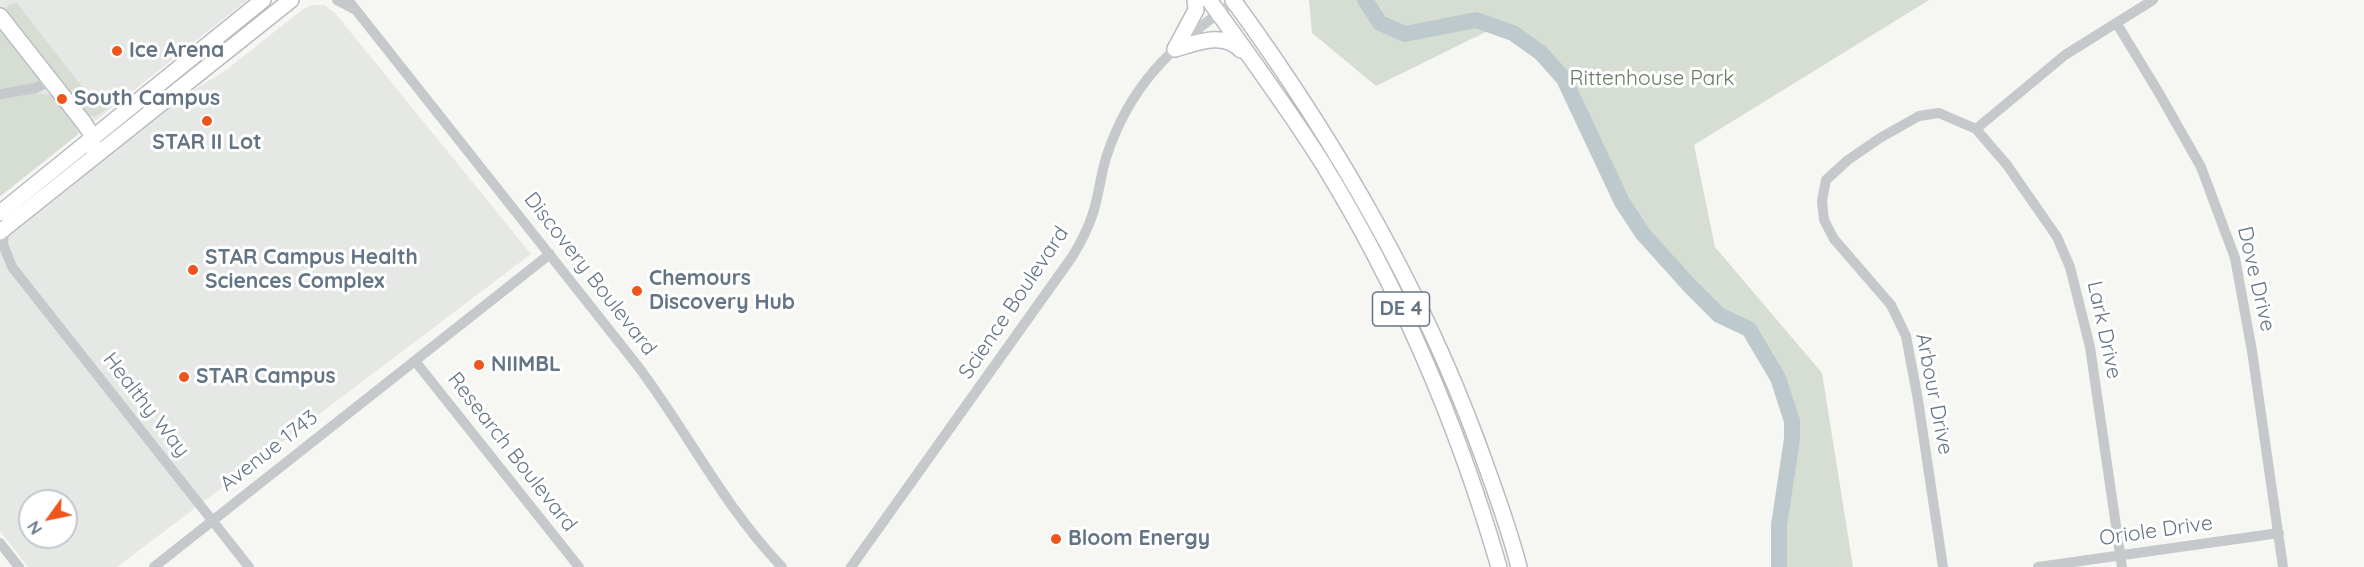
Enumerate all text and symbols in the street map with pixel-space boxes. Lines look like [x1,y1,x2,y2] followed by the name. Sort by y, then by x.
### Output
[129,38,224,64] place label: Ice Arena
[110,44,124,58] marker: Ice Arena
[1569,66,1735,92] park label: Rittenhouse Park
[74,86,220,112] place label: South Campus
[55,92,69,106] marker: South Campus
[200,114,214,128] marker: STAR II Lot
[152,130,262,156] place label: STAR II Lot
[518,187,662,361] street label: Discovery Boulevard
[954,222,1074,384] street label: Science Boulevard
[2232,224,2280,334] street label: Dove Drive
[205,245,418,295] place label: STAR Campus Health Sciences Complex
[186,263,200,277] marker: STAR Campus Health Sciences Complex
[649,266,795,316] place label: Chemours Discovery Hub
[2081,279,2127,381] street label: Lark Drive
[630,284,644,298] marker: Chemours Discovery Hub
[1372,292,1430,326] road number: DE 4
[1910,331,1958,457] street label: Arbour Drive
[97,348,195,462] street label: Healthy Way
[491,352,561,378] place label: NIIMBL
[472,358,486,372] marker: NIIMBL
[196,364,336,390] place label: STAR Campus
[442,367,582,537] street label: Research Boulevard
[177,370,191,384] marker: STAR Campus
[215,405,323,497] street label: Avenue 1743
[18,489,78,549] north arrow
[2098,511,2214,551] street label: Oriole Drive
[23,517,46,538] text: N
[1068,526,1210,552] place label: Bloom Energy
[1049,532,1063,546] marker: Bloom Energy

